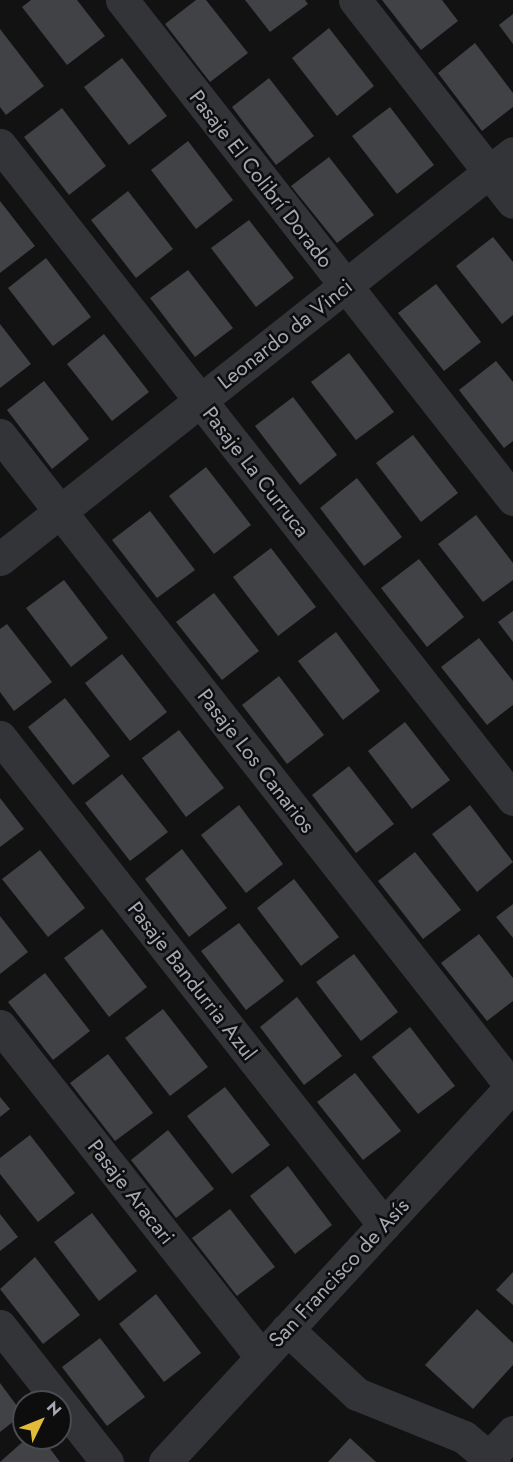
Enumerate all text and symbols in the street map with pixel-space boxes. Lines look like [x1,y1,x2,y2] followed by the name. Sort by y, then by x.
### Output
[184,85,338,273] street label: Pasaje El Colibrí Dorado
[213,274,357,394] street label: Leonardo da Vinci
[197,402,315,542] street label: Pasaje La Curruca
[192,684,320,838] street label: Pasaje Los Canarios
[122,897,262,1065] street label: Pasaje Bandurria Azul
[82,1135,180,1249] street label: Pasaje Aracari
[263,1193,415,1353] street label: San Francisco de Asís
[12,1390,72,1450] north arrow
[41,1396,67,1421] text: N

